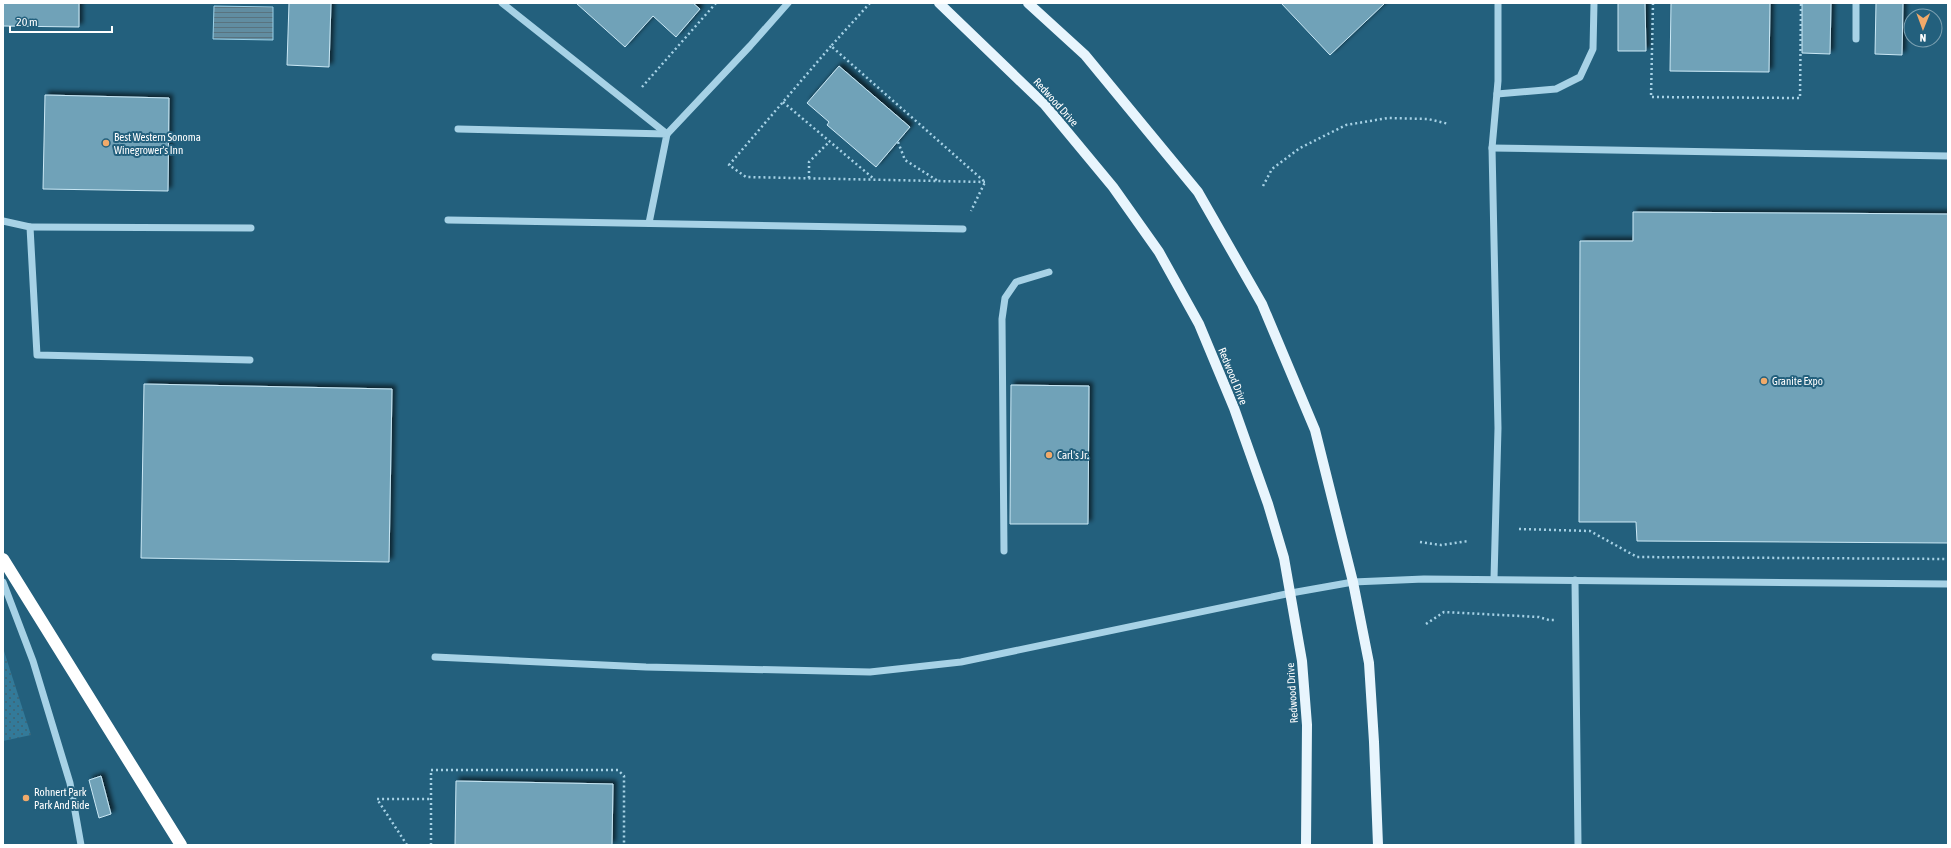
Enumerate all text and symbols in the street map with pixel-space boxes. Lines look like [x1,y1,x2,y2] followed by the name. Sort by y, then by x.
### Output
[10,8,112,34] scale bar
[1903,8,1943,48] north arrow
[16,15,38,29] text: 20 m
[1919,32,1926,44] text: N
[1031,75,1081,129] street label: Redwood Drive
[114,131,201,156] place label: Best Western Sonoma Winegrower's Inn
[101,138,111,148] marker: Best Western Sonoma Winegrower's Inn
[1216,346,1250,406] street label: Redwood Drive
[1772,375,1823,387] place label: Granite Expo
[1759,376,1769,386] marker: Granite Expo
[1057,449,1089,461] place label: Carl's Jr.
[1044,450,1054,460] marker: Carl's Jr.
[1284,662,1300,724] street label: Redwood Drive
[34,786,90,811] place label: Rohnert Park Park And Ride
[21,793,31,803] marker: Rohnert Park Park And Ride

